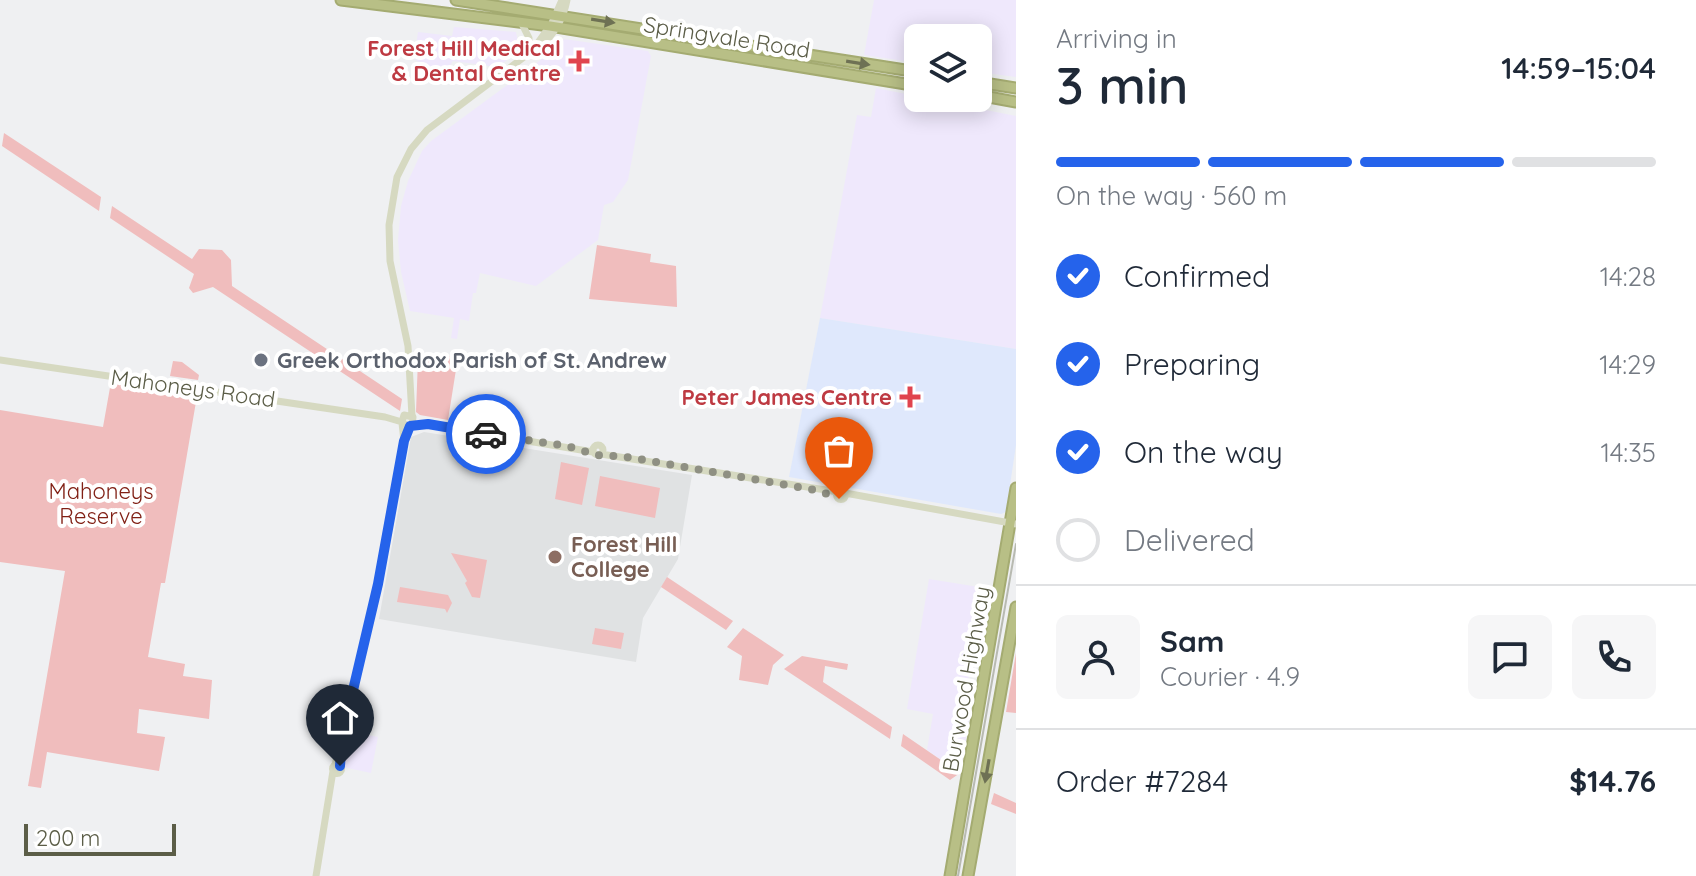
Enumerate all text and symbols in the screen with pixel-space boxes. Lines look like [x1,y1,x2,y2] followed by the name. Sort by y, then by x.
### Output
[642,10,812,64] street label: Springvale Road
[591,15,616,28] one-way arrow
[1056,22,1177,55] text: Arriving in
[904,24,992,112] map controls
[904,24,992,112] button: layers
[367,34,561,87] place label: Forest Hill Medical & Dental Centre
[1501,49,1656,87] text: 14:59–15:04
[568,50,590,72] marker: Forest Hill Medical & Dental Centre
[1056,52,1189,117] text: 3 min
[846,57,871,69] one-way arrow
[1056,179,1287,212] text: On the way · 560 m
[1056,254,1100,298] icon: check
[1124,257,1270,295] text: Confirmed
[1600,260,1656,293] text: 14:28
[1056,342,1100,386] icon: check
[1124,345,1260,383] text: Preparing
[277,346,667,374] place label: Greek Orthodox Parish of St. Andrew
[1599,348,1656,381] text: 14:29
[252,351,270,369] marker: Greek Orthodox Parish of St. Andrew
[109,363,277,413] street label: Mahoneys Road
[681,383,892,411] place label: Peter James Centre
[899,386,921,408] marker: Peter James Centre
[446,394,526,474] courier
[464,412,508,456] icon: car
[805,417,873,499] pin
[817,429,861,473] icon: bag
[1056,430,1100,474] icon: check
[1124,433,1283,471] text: On the way
[1600,436,1656,469] text: 14:35
[49,477,153,530] park label: Mahoneys Reserve
[1124,521,1255,559] text: Delivered
[571,530,677,583] place label: Forest Hill College
[546,548,564,566] marker: Forest Hill College
[936,584,996,774] street label: Burwood Highway
[1056,615,1140,699] button: person
[1468,615,1552,699] button: chat
[1572,615,1656,699] button: phone
[1160,622,1224,660] text: Sam
[1160,660,1300,693] text: Courier · 4.9
[306,684,374,766] pin
[318,696,362,740] icon: home
[980,759,992,784] one-way arrow
[1056,762,1228,800] text: Order #7284
[1569,762,1656,800] text: $14.76
[24,820,176,856] scale bar
[36,824,100,852] text: 200 m

